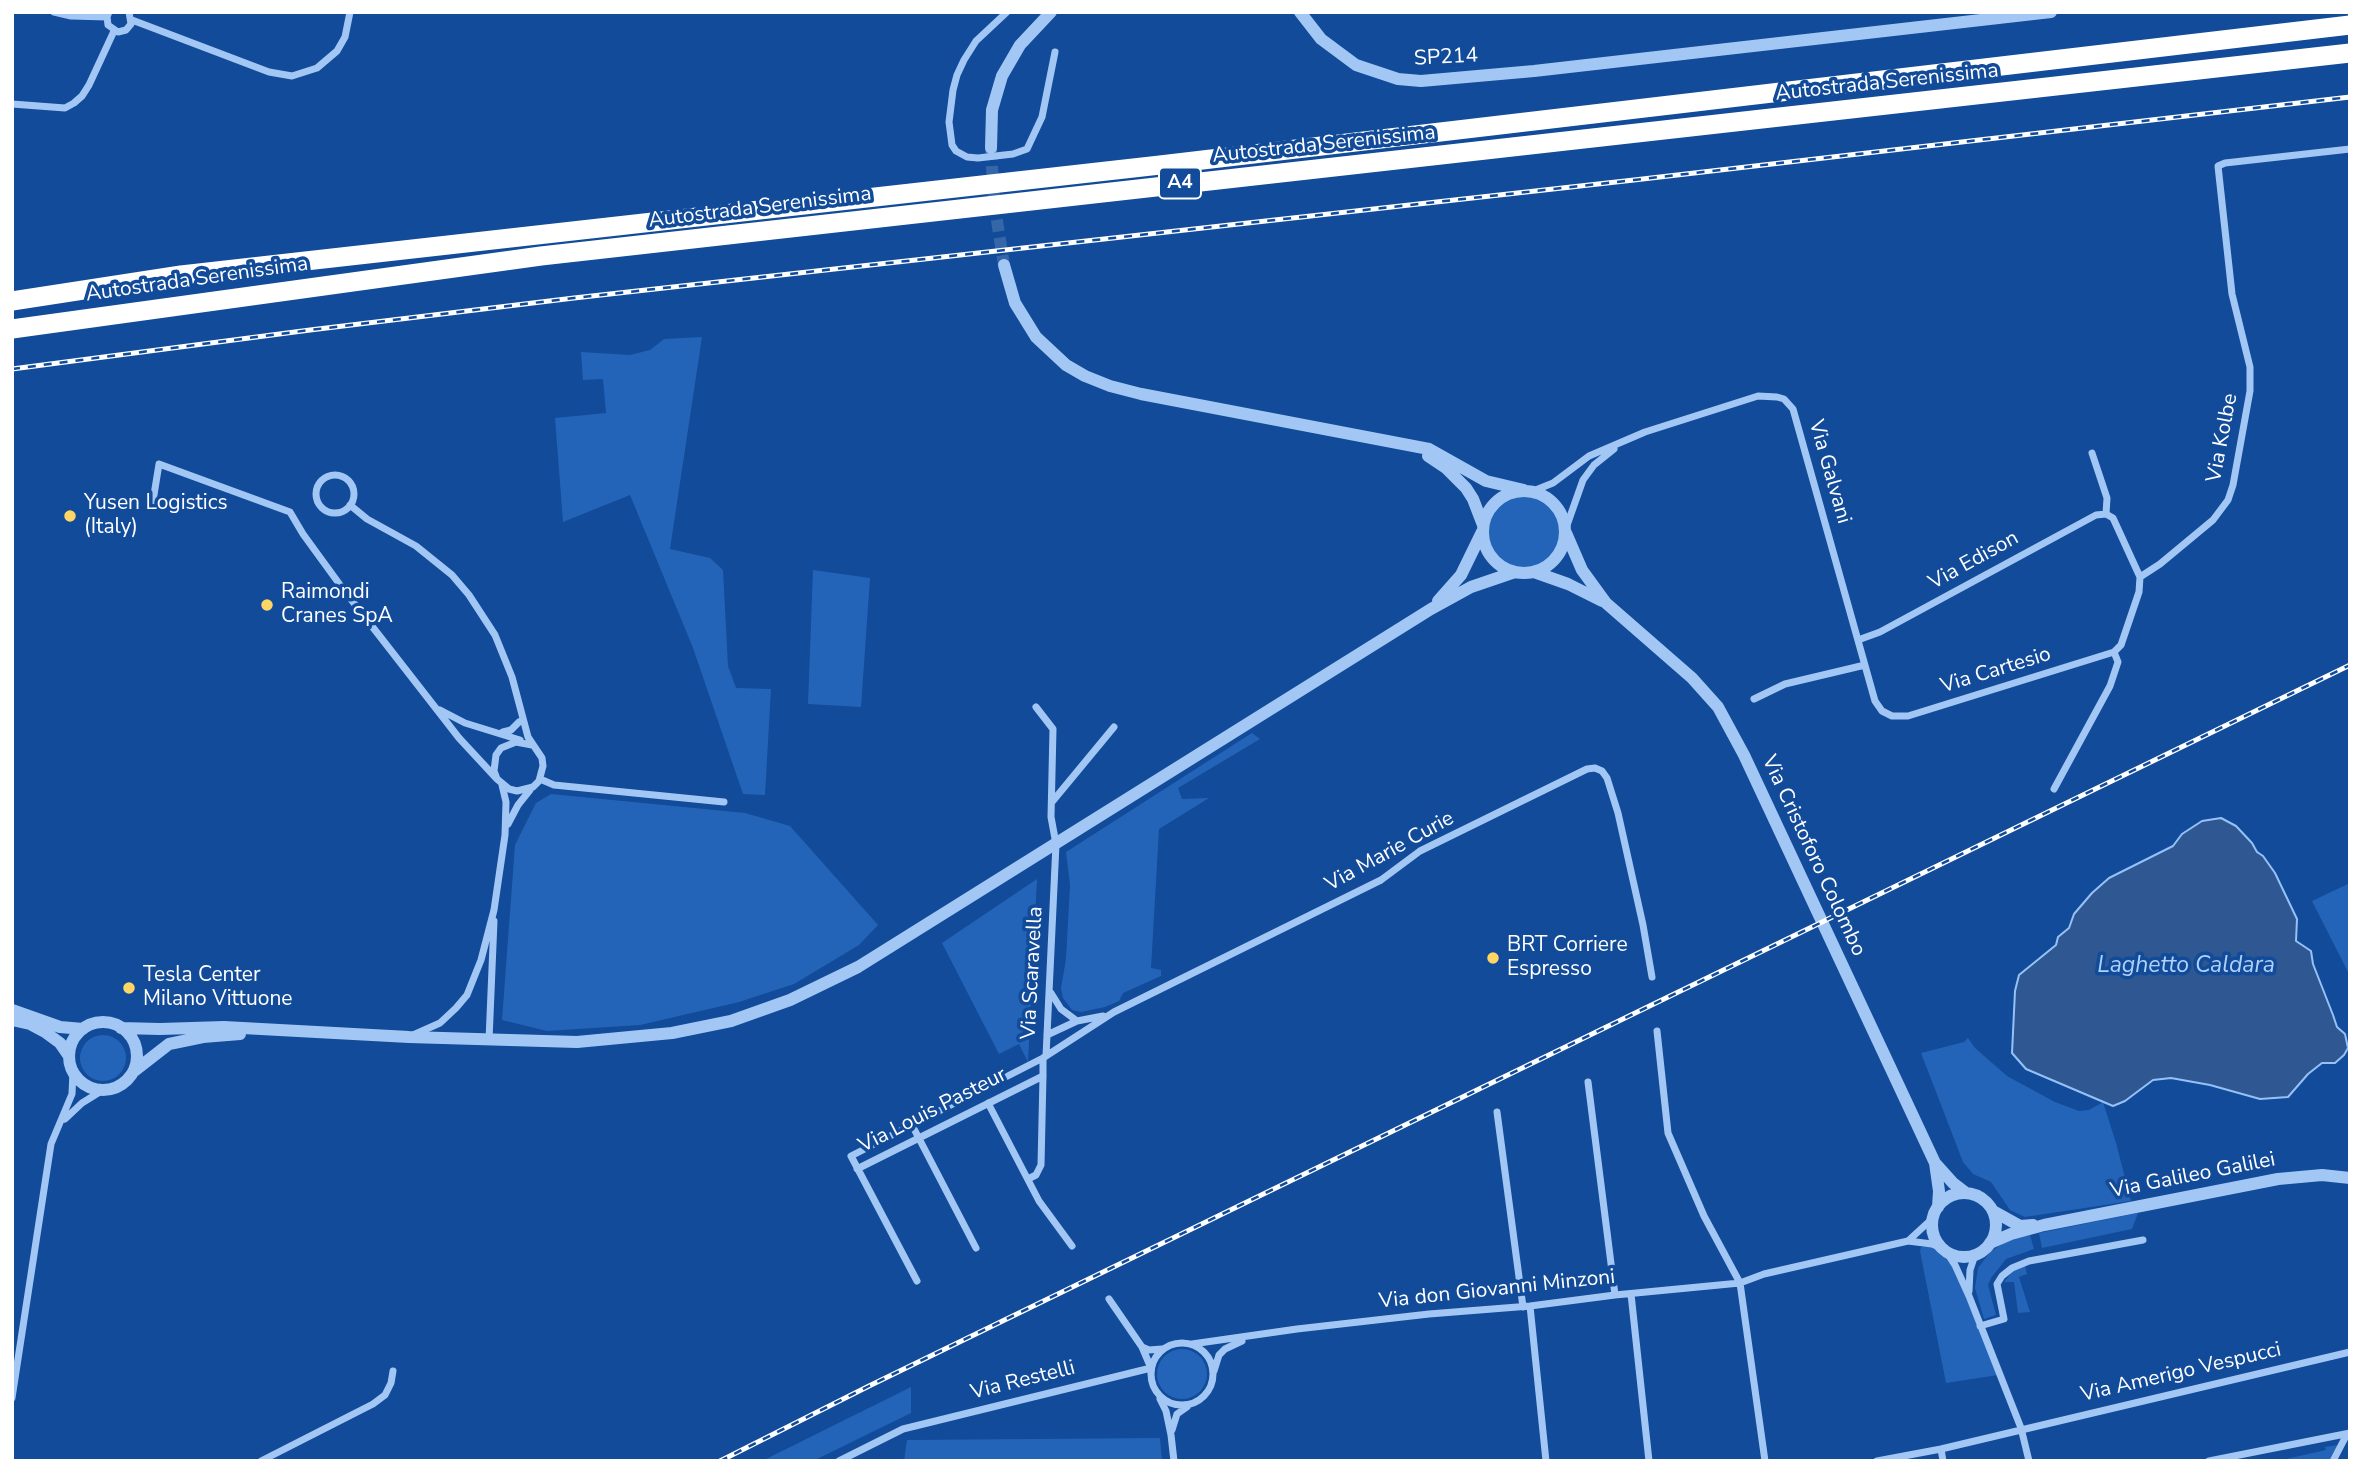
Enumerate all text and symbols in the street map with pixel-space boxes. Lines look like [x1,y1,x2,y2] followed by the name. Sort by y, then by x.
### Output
[1413,44,1479,72] street label: SP214
[1774,59,2000,107] street label: Autostrada Serenissima
[1211,121,1437,169] street label: Autostrada Serenissima
[1159,168,1201,198] road number: A4
[647,182,873,234] street label: Autostrada Serenissima
[84,252,310,308] street label: Autostrada Serenissima
[2202,391,2244,485] street label: Via Kolbe
[1802,417,1856,527] street label: Via Galvani
[84,491,228,541] place label: Yusen Logistics (Italy)
[62,508,78,524] marker: Yusen Logistics (Italy)
[1925,526,2023,596] street label: Via Edison
[281,580,393,630] place label: Raimondi Cranes SpA
[259,597,275,613] marker: Raimondi Cranes SpA
[1938,642,2054,700] street label: Via Cartesio
[1755,752,1871,960] street label: Via Cristoforo Colombo
[1321,806,1459,898] street label: Via Marie Curie
[1017,906,1049,1040] street label: Via Scaravella
[1507,933,1628,983] place label: BRT Corriere Espresso
[1485,950,1501,966] marker: BRT Corriere Espresso
[2097,952,2275,980] water label: Laghetto Caldara
[143,963,292,1013] place label: Tesla Center Milano Vittuone
[121,980,137,996] marker: Tesla Center Milano Vittuone
[855,1063,1011,1159] street label: Via Louis Pasteur
[2108,1148,2278,1204] street label: Via Galileo Galilei
[1378,1265,1616,1315] street label: Via don Giovanni Minzoni
[2078,1338,2284,1408] street label: Via Amerigo Vespucci
[968,1356,1078,1406] street label: Via Restelli

